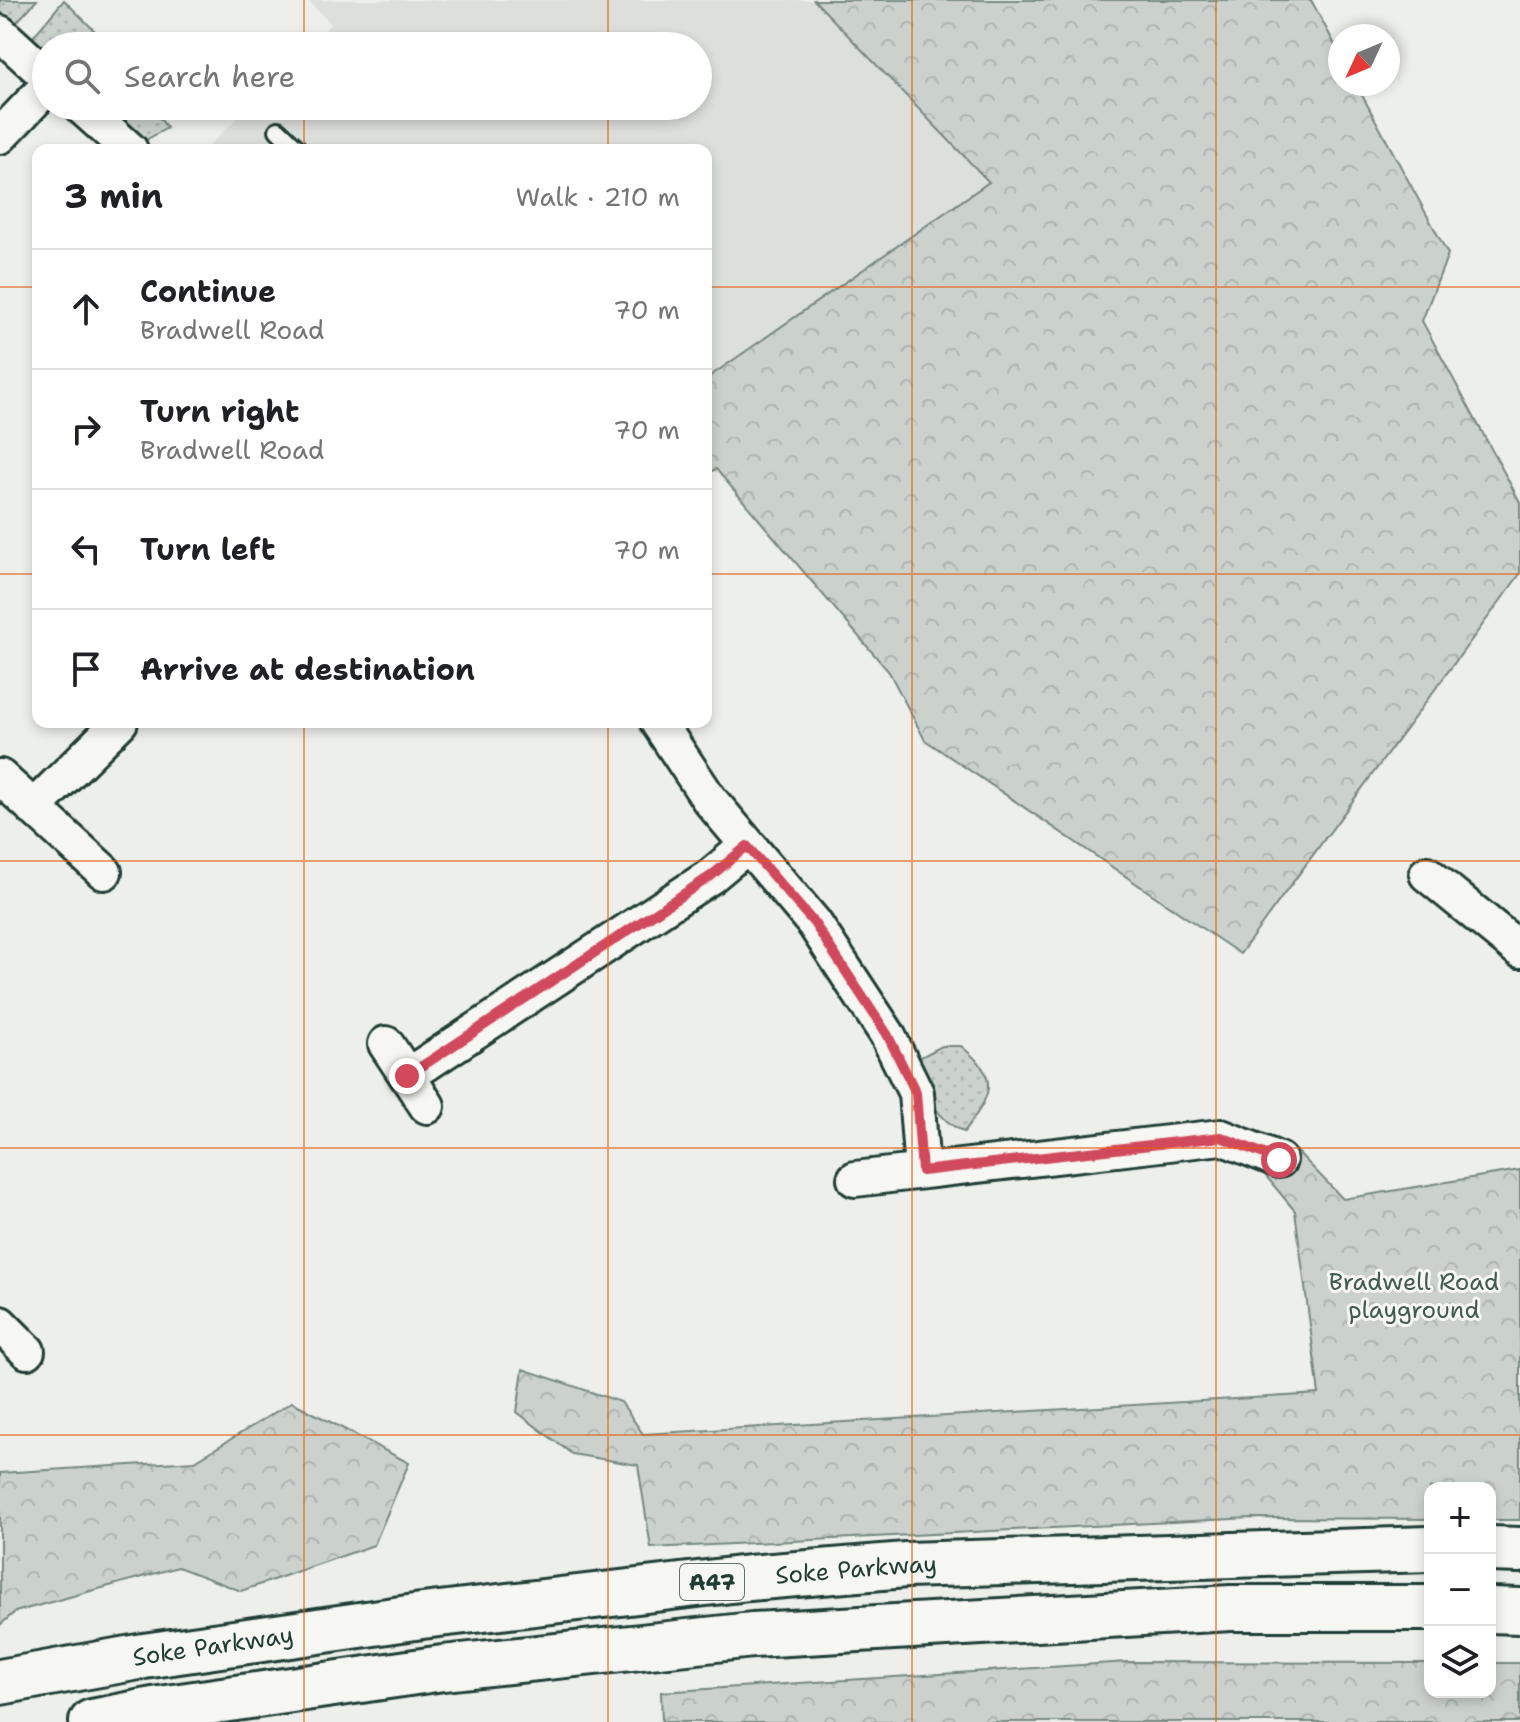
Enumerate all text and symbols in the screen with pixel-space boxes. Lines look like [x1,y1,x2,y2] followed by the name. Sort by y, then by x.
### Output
[1328,24,1400,96] north arrow
[32,32,712,120] search box
[60,54,104,98] icon: search
[124,56,295,97] text: Search here
[64,173,163,219] text: 3 min
[516,179,680,214] text: Walk · 210 m
[140,271,276,312] text: Continue
[64,287,108,331] icon: ahead
[613,292,680,327] text: 70 m
[140,312,325,347] text: Bradwell Road
[140,391,299,432] text: Turn right
[64,407,108,451] icon: right
[613,412,680,447] text: 70 m
[140,432,325,467] text: Bradwell Road
[64,527,108,571] icon: left
[140,529,275,570] text: Turn left
[613,532,680,567] text: 70 m
[64,647,108,691] icon: arrive
[140,649,475,690] text: Arrive at destination
[389,1058,425,1094] route end
[1261,1142,1297,1178] route start
[1329,1266,1499,1326] park label: Bradwell Road playground
[1424,1482,1496,1698] map controls
[1424,1482,1496,1554] button: +
[774,1548,938,1592] street label: Soke Parkway
[1424,1554,1496,1626] button: −
[680,1564,744,1600] road number: A47
[130,1619,296,1674] street label: Soke Parkway
[1424,1626,1496,1698] button: layers

